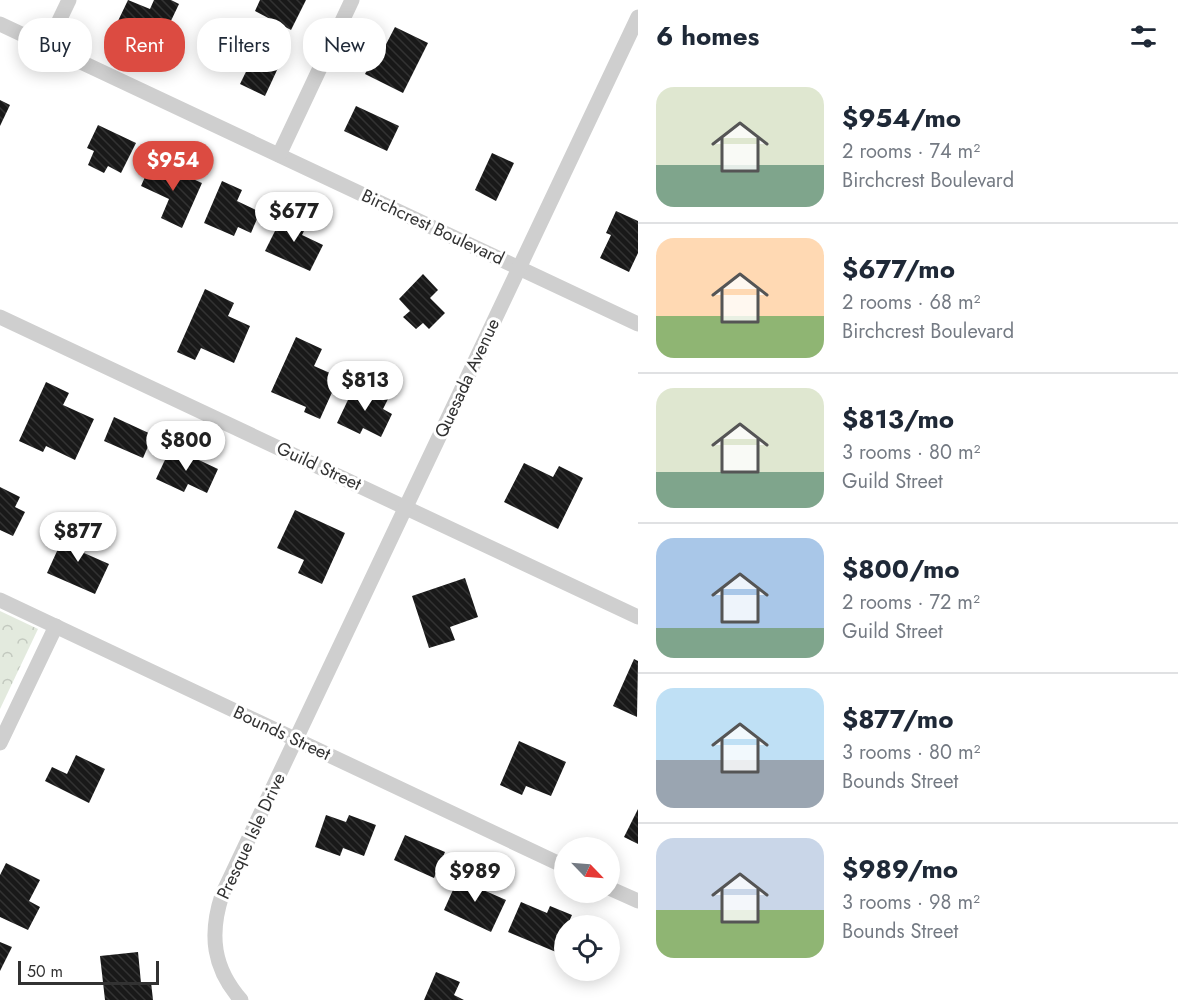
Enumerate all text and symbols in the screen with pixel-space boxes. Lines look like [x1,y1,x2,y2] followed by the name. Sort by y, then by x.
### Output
[656,17,759,55] text: 6 homes
[18,18,92,72] chip: Buy
[104,18,185,72] chip: Rent
[197,18,291,72] chip: Filters
[303,18,386,72] chip: New
[1127,20,1160,53] icon: filters
[842,99,961,137] text: $954/mo
[704,111,776,183] icon: home
[842,137,980,166] text: 2 rooms · 74 m²
[137,141,209,192] pin: $954
[147,146,199,175] text: $954
[842,166,1014,195] text: Birchcrest Boulevard
[357,182,509,272] street label: Birchcrest Boulevard
[258,192,330,243] pin: $677
[269,197,319,226] text: $677
[842,250,955,288] text: $677/mo
[704,262,776,334] icon: home
[842,288,980,317] text: 2 rooms · 68 m²
[428,314,506,442] street label: Quesada Avenue
[842,317,1014,346] text: Birchcrest Boulevard
[329,361,401,412] pin: $813
[341,366,389,395] text: $813
[842,400,954,438] text: $813/mo
[704,412,776,484] icon: home
[150,421,222,472] pin: $800
[160,426,212,455] text: $800
[272,435,366,497] street label: Guild Street
[842,438,980,467] text: 3 rooms · 80 m²
[842,467,943,496] text: Guild Street
[42,512,114,563] pin: $877
[54,517,102,546] text: $877
[842,550,960,588] text: $800/mo
[704,562,776,634] icon: home
[842,588,980,617] text: 2 rooms · 72 m²
[842,617,943,646] text: Guild Street
[229,699,336,767] street label: Bounds Street
[842,700,954,738] text: $877/mo
[704,712,776,784] icon: home
[842,738,980,767] text: 3 rooms · 80 m²
[842,767,958,796] text: Bounds Street
[210,769,292,903] street label: Presque Isle Drive
[554,837,620,903] north arrow
[554,837,620,981] map controls
[842,850,958,888] text: $989/mo
[439,852,511,903] pin: $989
[449,857,501,886] text: $989
[704,862,776,934] icon: home
[842,888,980,917] text: 3 rooms · 98 m²
[554,915,620,981] button: locate
[842,917,958,946] text: Bounds Street
[18,958,159,986] scale bar
[27,960,63,983] text: 50 m

